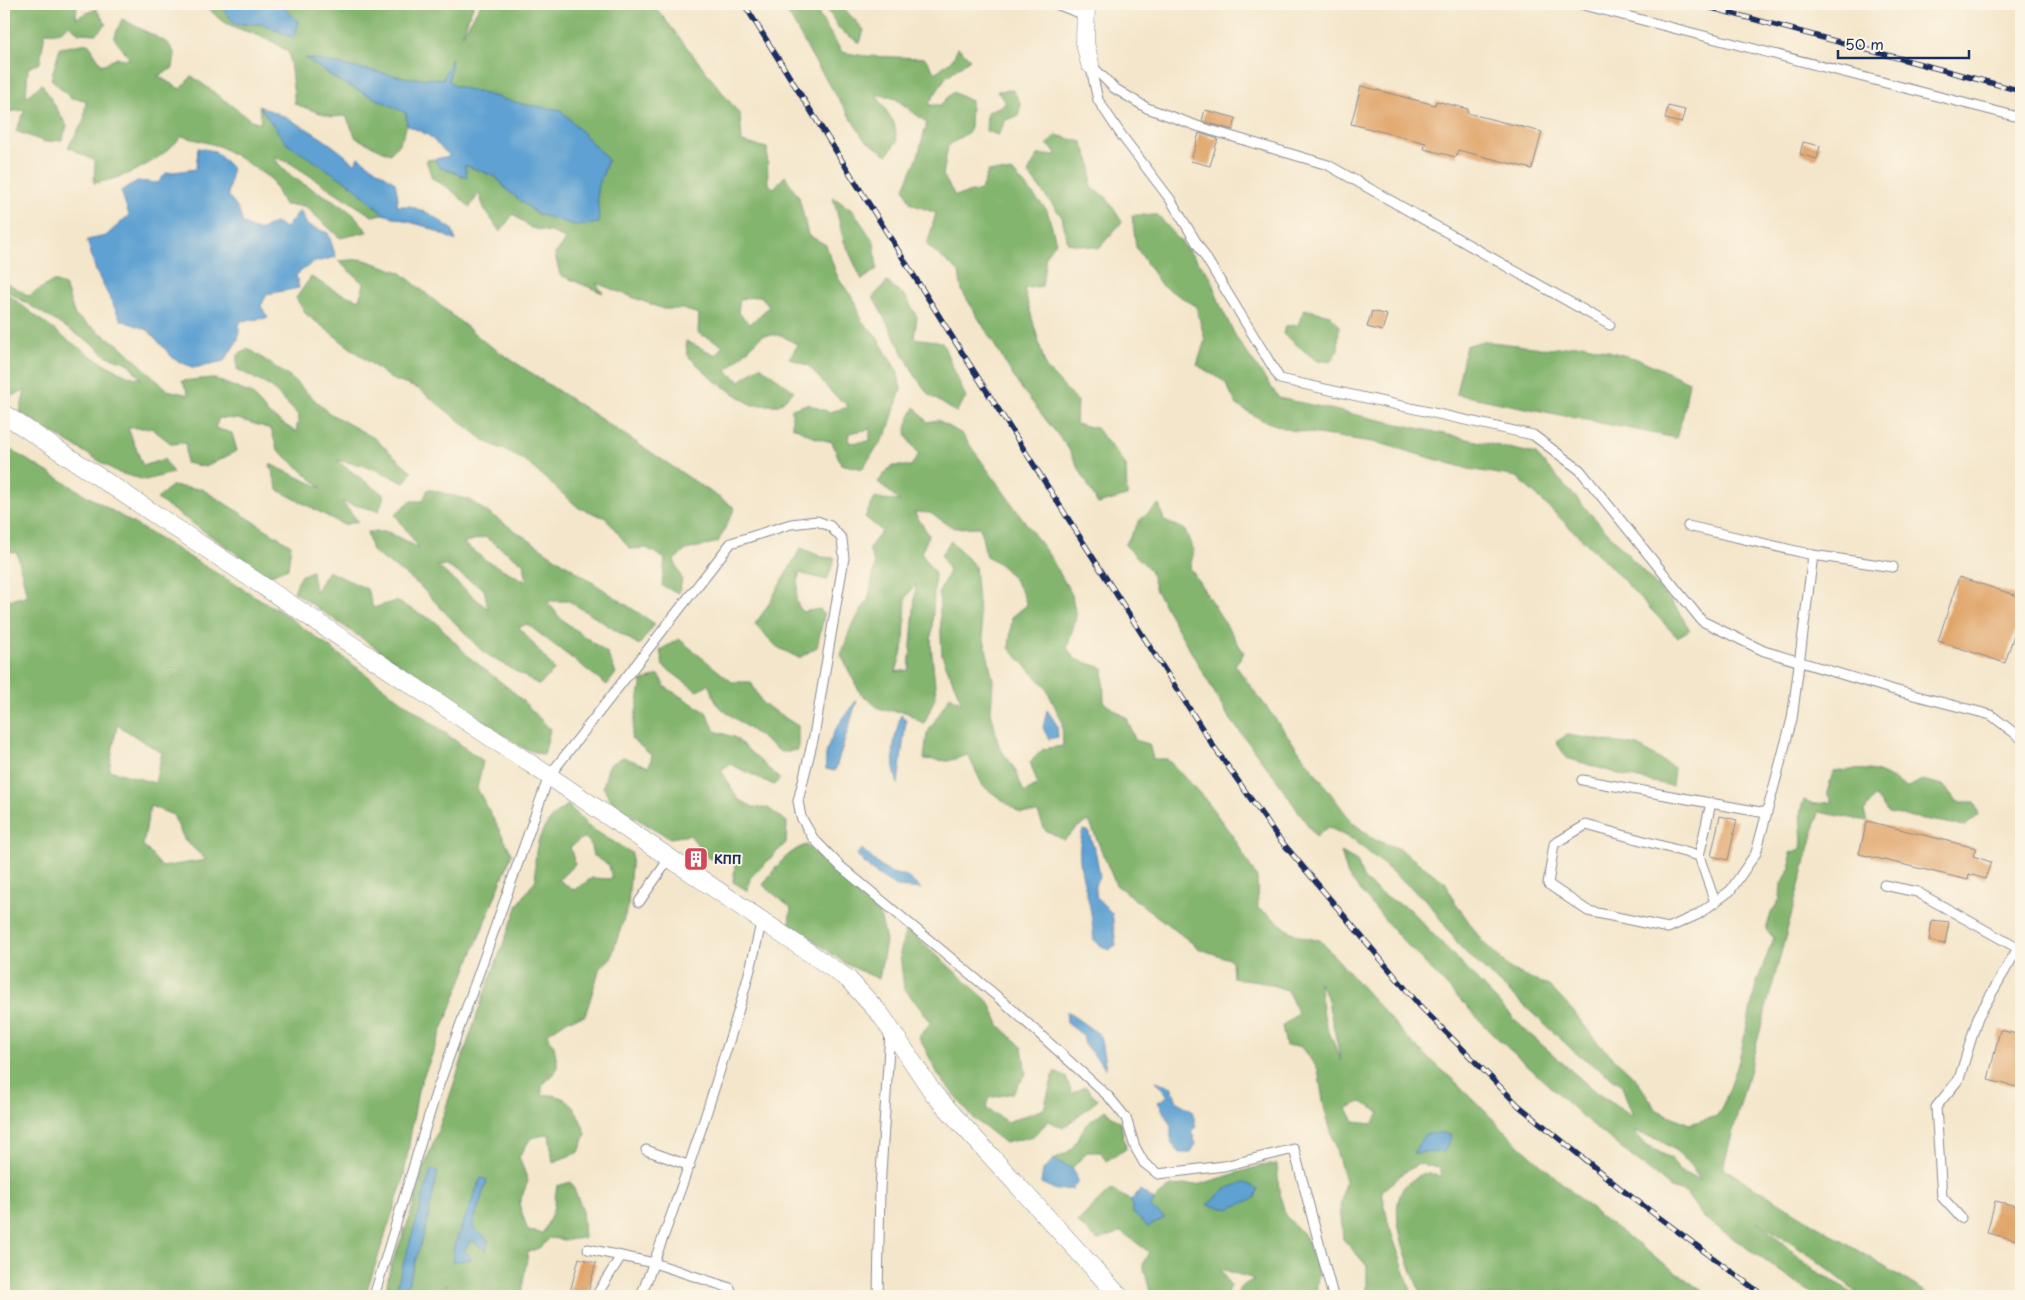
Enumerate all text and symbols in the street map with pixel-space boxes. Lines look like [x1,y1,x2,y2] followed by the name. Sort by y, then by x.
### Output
[1838,28,1969,60] scale bar
[1845,32,1884,55] text: 50 m
[683,846,709,872] building icon: КПП
[714,850,742,868] place label: КПП

